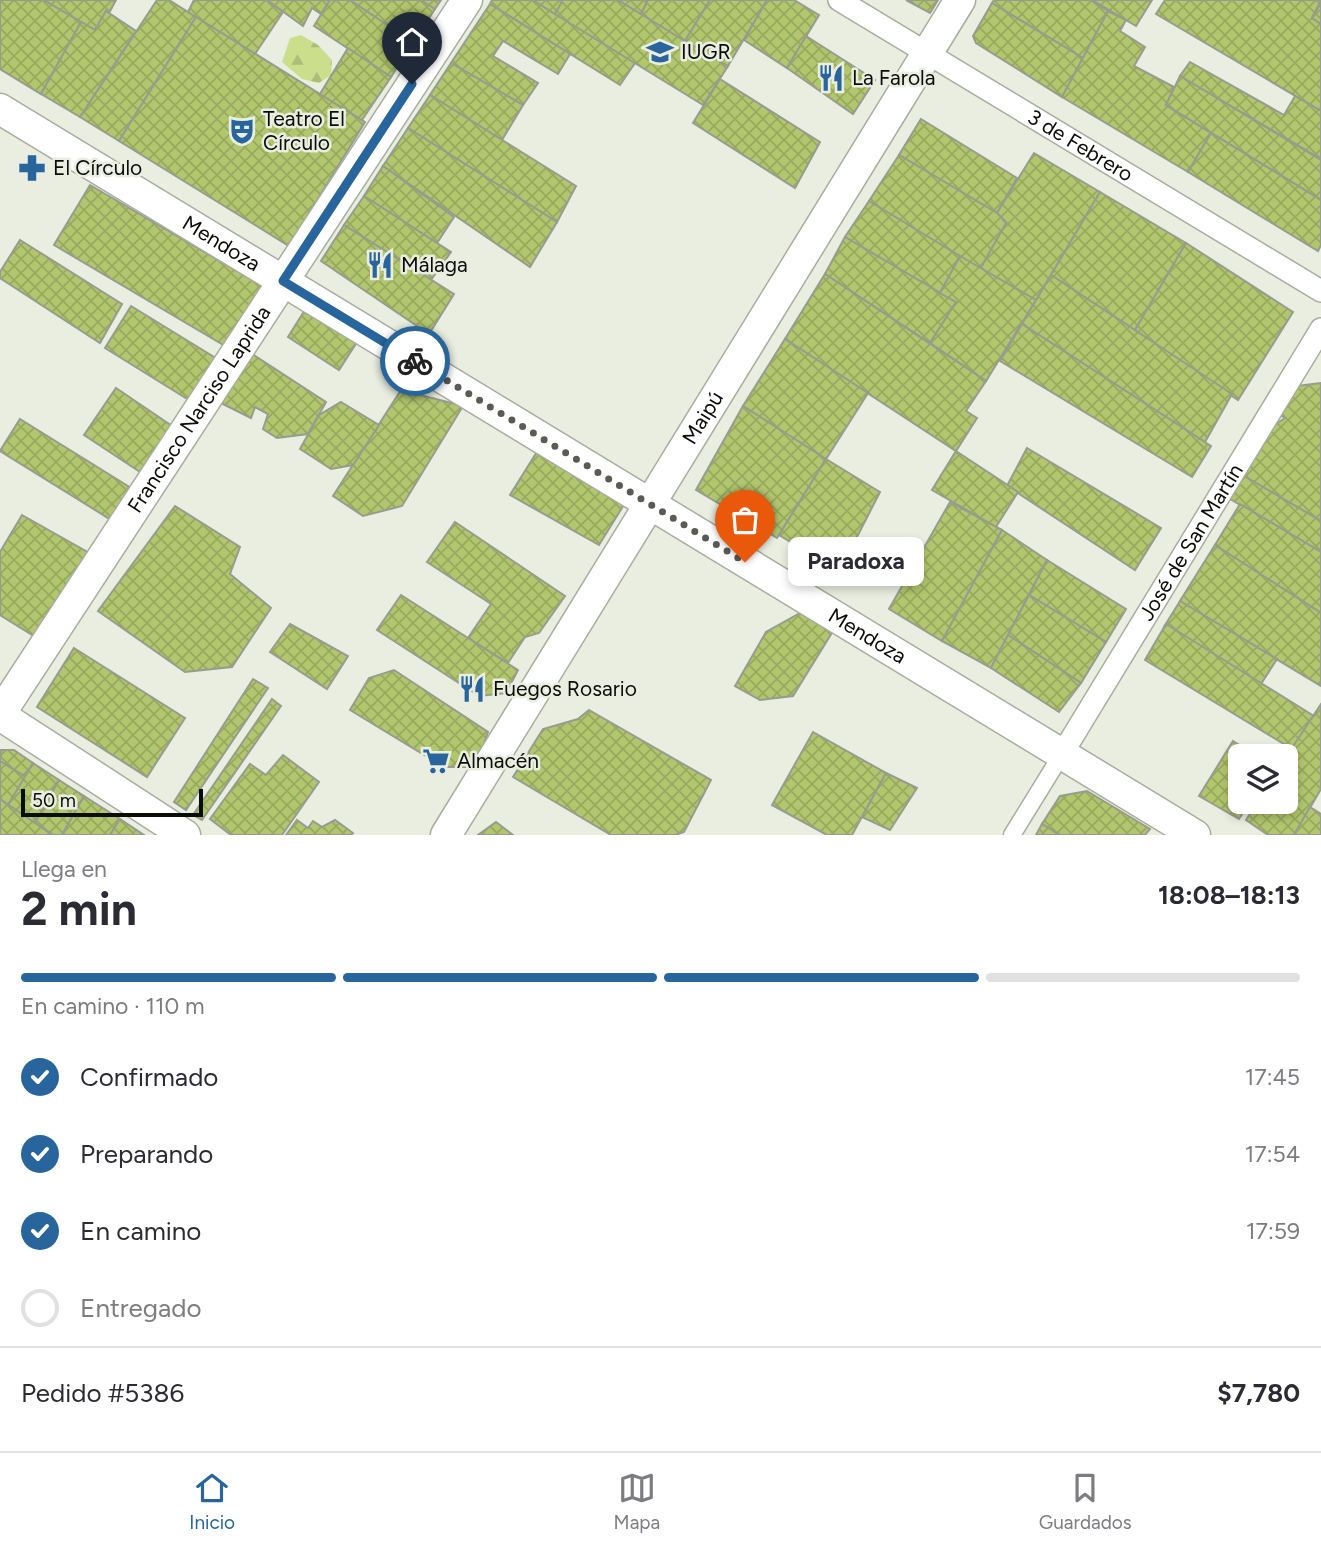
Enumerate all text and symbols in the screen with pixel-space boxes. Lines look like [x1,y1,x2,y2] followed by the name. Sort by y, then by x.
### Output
[382,12.0,442,84] pin
[393,23,431,61] icon: home
[645,37,675,67] school or university icon: IUGR
[681,39,731,64] place label: IUGR
[816,63,846,93] restaurant icon: La Farola
[852,65,935,90] place label: La Farola
[1023,104,1138,187] street label: 3 de Febrero
[263,106,345,155] place label: Teatro El Círculo
[227,116,257,146] theatre icon: Teatro El Círculo
[17,153,47,183] pharmacy icon: El Círculo
[53,155,142,180] place label: El Círculo
[178,210,265,276] street label: Mendoza
[365,250,395,280] restaurant icon: Málaga
[401,252,468,277] place label: Málaga
[122,301,276,517] street label: Francisco Narciso Laprida
[380,326,450,396] courier
[396,342,434,380] icon: bike
[677,386,728,449] street label: Maipú
[1133,459,1248,625] street label: José de San Martín
[715,490,775,562] pin
[726,501,764,539] icon: bag
[787,538,924,586] callout: Paradoxa
[807,547,905,575] text: Paradoxa
[824,602,911,669] street label: Mendoza
[457,674,487,704] restaurant icon: Fuegos Rosario
[493,676,637,701] place label: Fuegos Rosario
[1228,744,1298,814] map controls
[1228,744,1298,814] button: layers
[421,746,451,776] supermarket icon: Almacén
[457,748,539,773] place label: Almacén
[21,786,203,818] scale bar
[32,789,76,812] text: 50 m
[21,855,107,883] text: Llega en
[1158,879,1300,911] text: 18:08–18:13
[21,881,137,937] text: 2 min
[21,992,205,1020] text: En camino · 110 m
[21,1058,59,1096] icon: check
[80,1061,218,1093] text: Confirmado
[1245,1063,1300,1091] text: 17:45
[21,1135,59,1173] icon: check
[80,1138,213,1170] text: Preparando
[1245,1140,1300,1168] text: 17:54
[21,1212,59,1250] icon: check
[80,1215,201,1247] text: En camino
[1246,1217,1300,1245] text: 17:59
[80,1292,202,1324] text: Entregado
[21,1377,184,1409] text: Pedido #5386
[1217,1377,1300,1409] text: $7,780
[189,1469,235,1534] tab: Inicio
[614,1469,660,1534] tab: Mapa
[1039,1469,1132,1534] tab: Guardados

